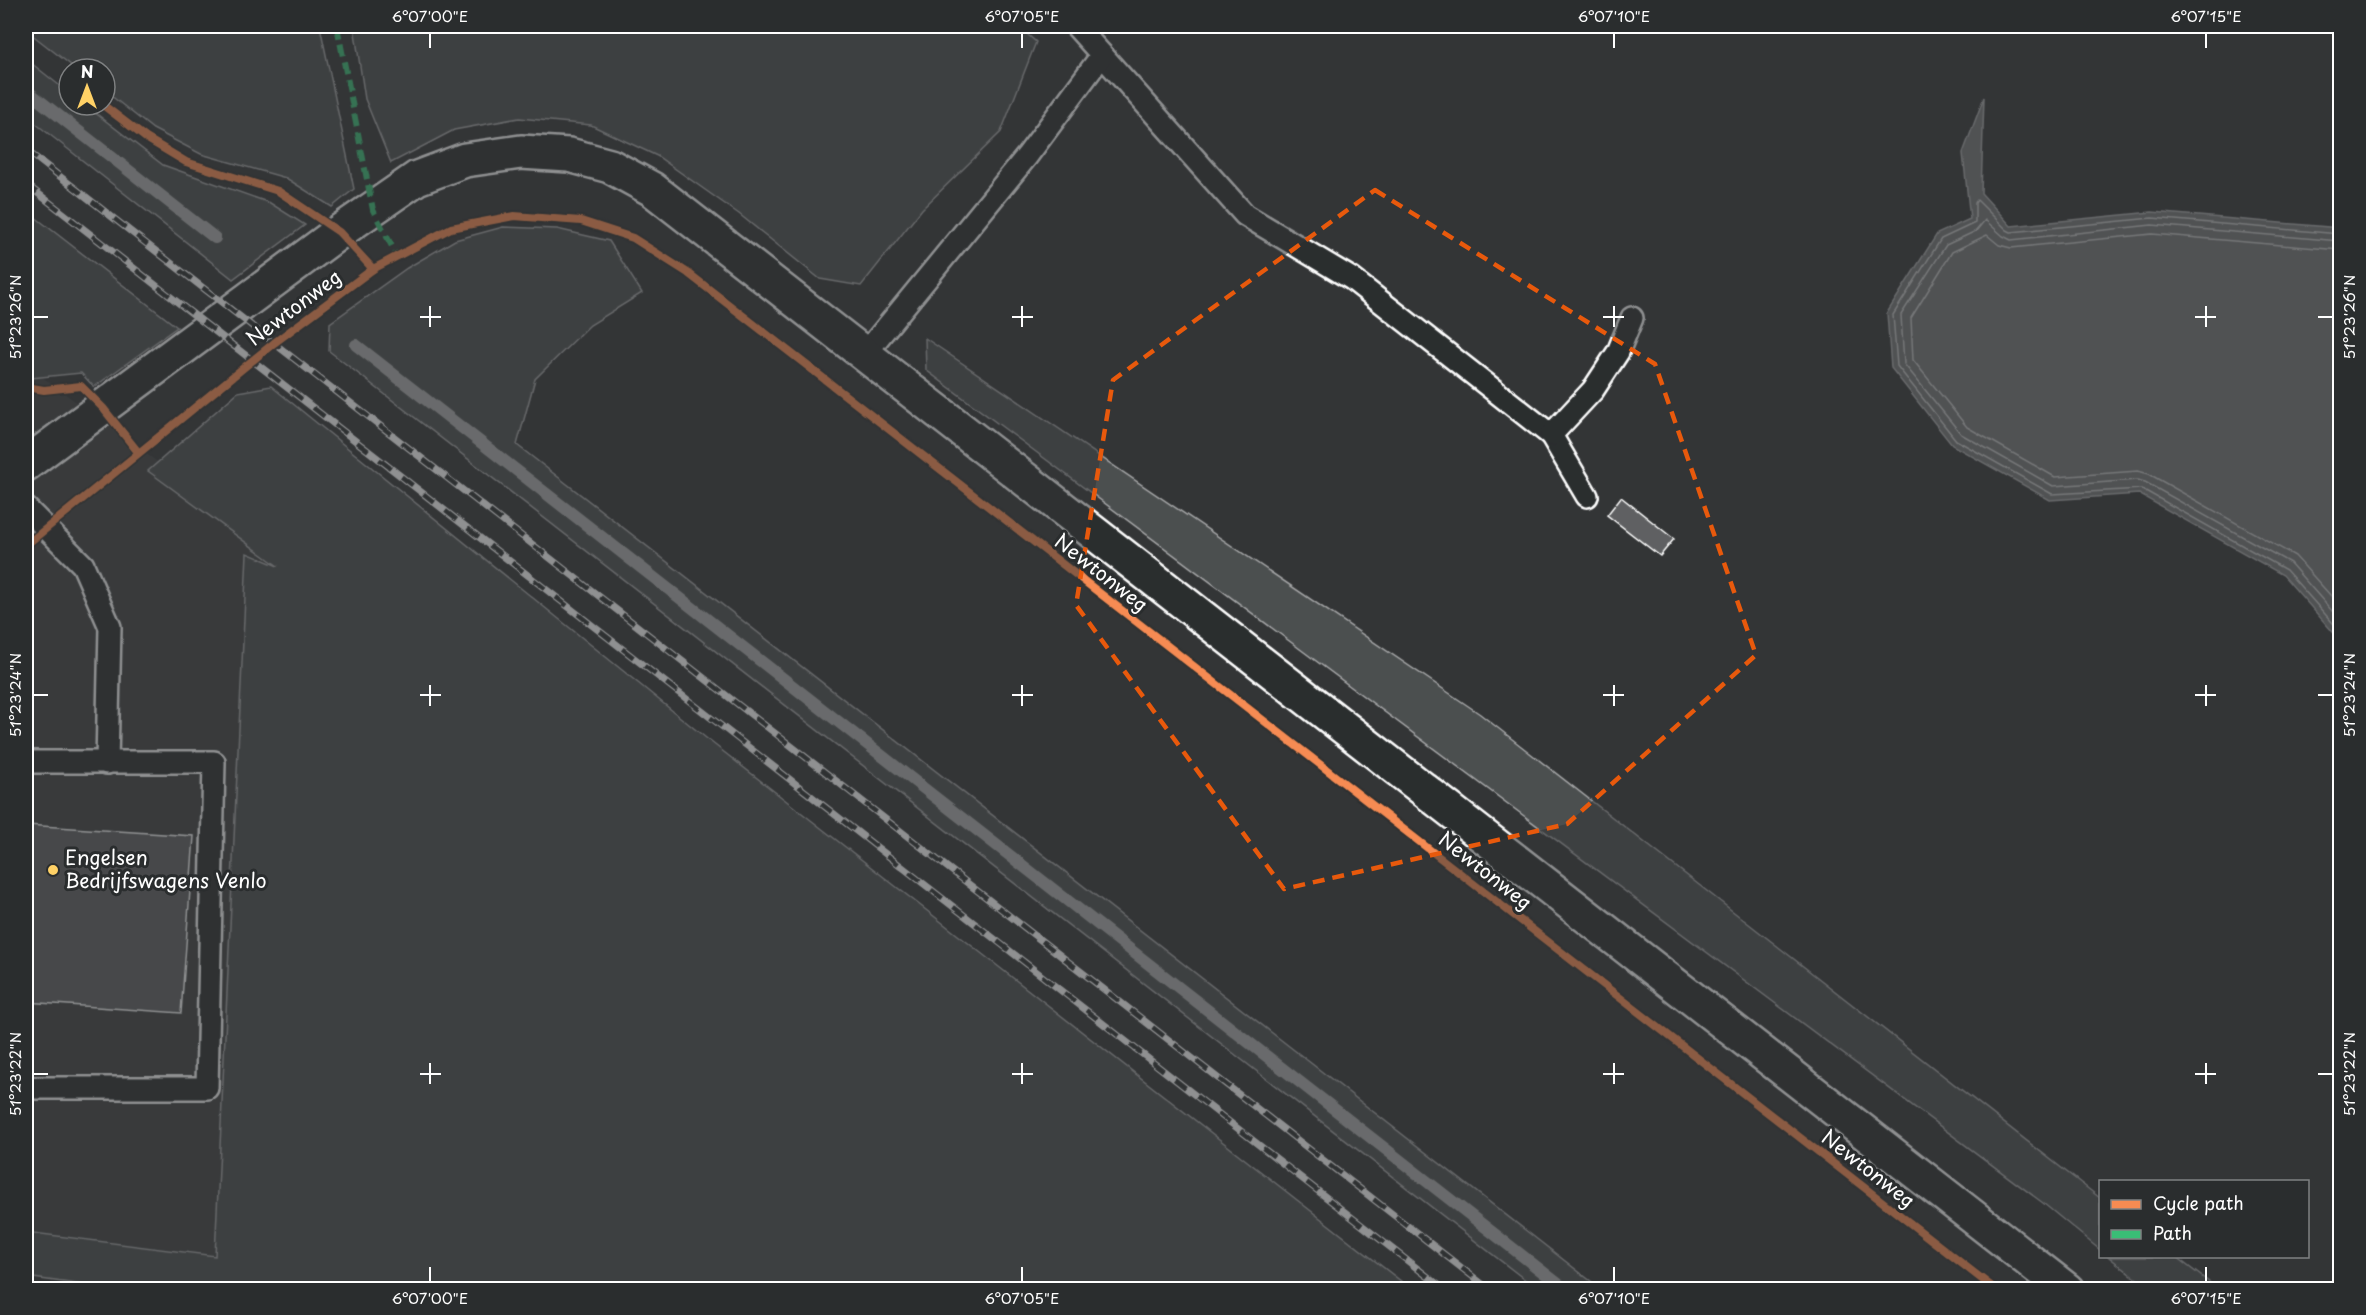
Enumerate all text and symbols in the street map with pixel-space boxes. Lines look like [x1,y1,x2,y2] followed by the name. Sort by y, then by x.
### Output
[392,4,468,27] text: 6°07'00"E
[985,4,1060,27] text: 6°07'05"E
[1578,4,1650,27] text: 6°07'10"E
[2170,4,2242,27] text: 6°07'15"E
[57,57,117,117] north arrow
[81,59,93,83] text: N
[240,261,347,353] street label: Newtonweg
[3,275,26,359] text: 51°23'26"N
[2337,275,2360,359] text: 51°23'26"N
[1048,526,1155,619] street label: Newtonweg
[3,653,26,737] text: 51°23'24"N
[2337,653,2360,737] text: 51°23'24"N
[1432,824,1539,917] street label: Newtonweg
[65,842,267,895] place label: Engelsen Bedrijfswagens Venlo
[46,863,60,877] marker: Engelsen Bedrijfswagens Venlo
[3,1032,26,1116] text: 51°23'22"N
[2337,1032,2360,1116] text: 51°23'22"N
[1815,1122,1922,1215] street label: Newtonweg
[2099,1180,2309,1258] legend
[2153,1189,2244,1216] text: Cycle path
[2153,1219,2192,1246] text: Path
[392,1286,468,1309] text: 6°07'00"E
[985,1286,1060,1309] text: 6°07'05"E
[1578,1286,1650,1309] text: 6°07'10"E
[2170,1286,2242,1309] text: 6°07'15"E

